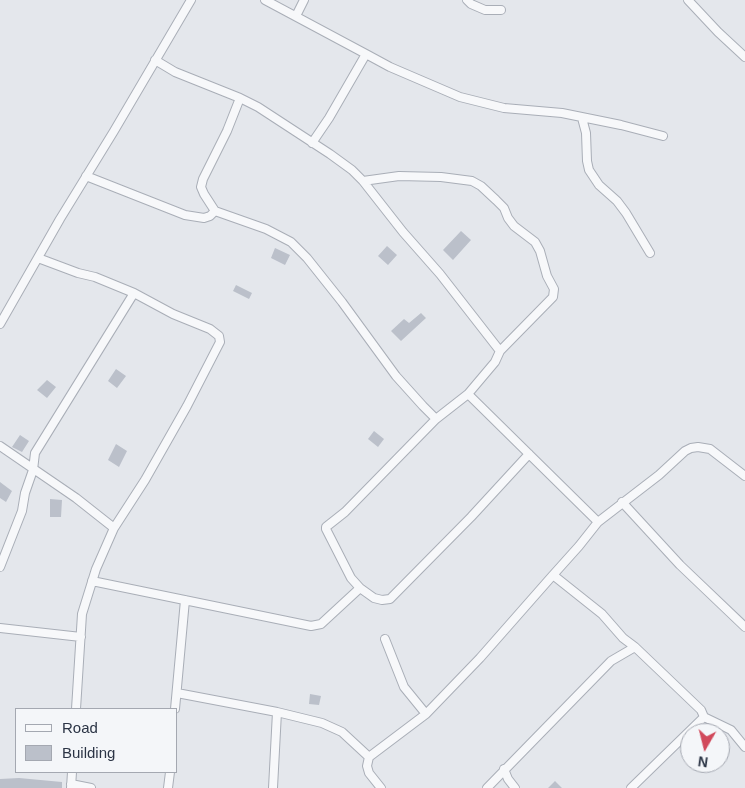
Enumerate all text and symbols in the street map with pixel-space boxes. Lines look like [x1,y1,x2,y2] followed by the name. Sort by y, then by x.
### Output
[15,708,178,773] legend
[62,719,98,736] text: Road
[680,723,730,773] north arrow
[62,744,115,761] text: Building
[697,753,709,770] text: N

